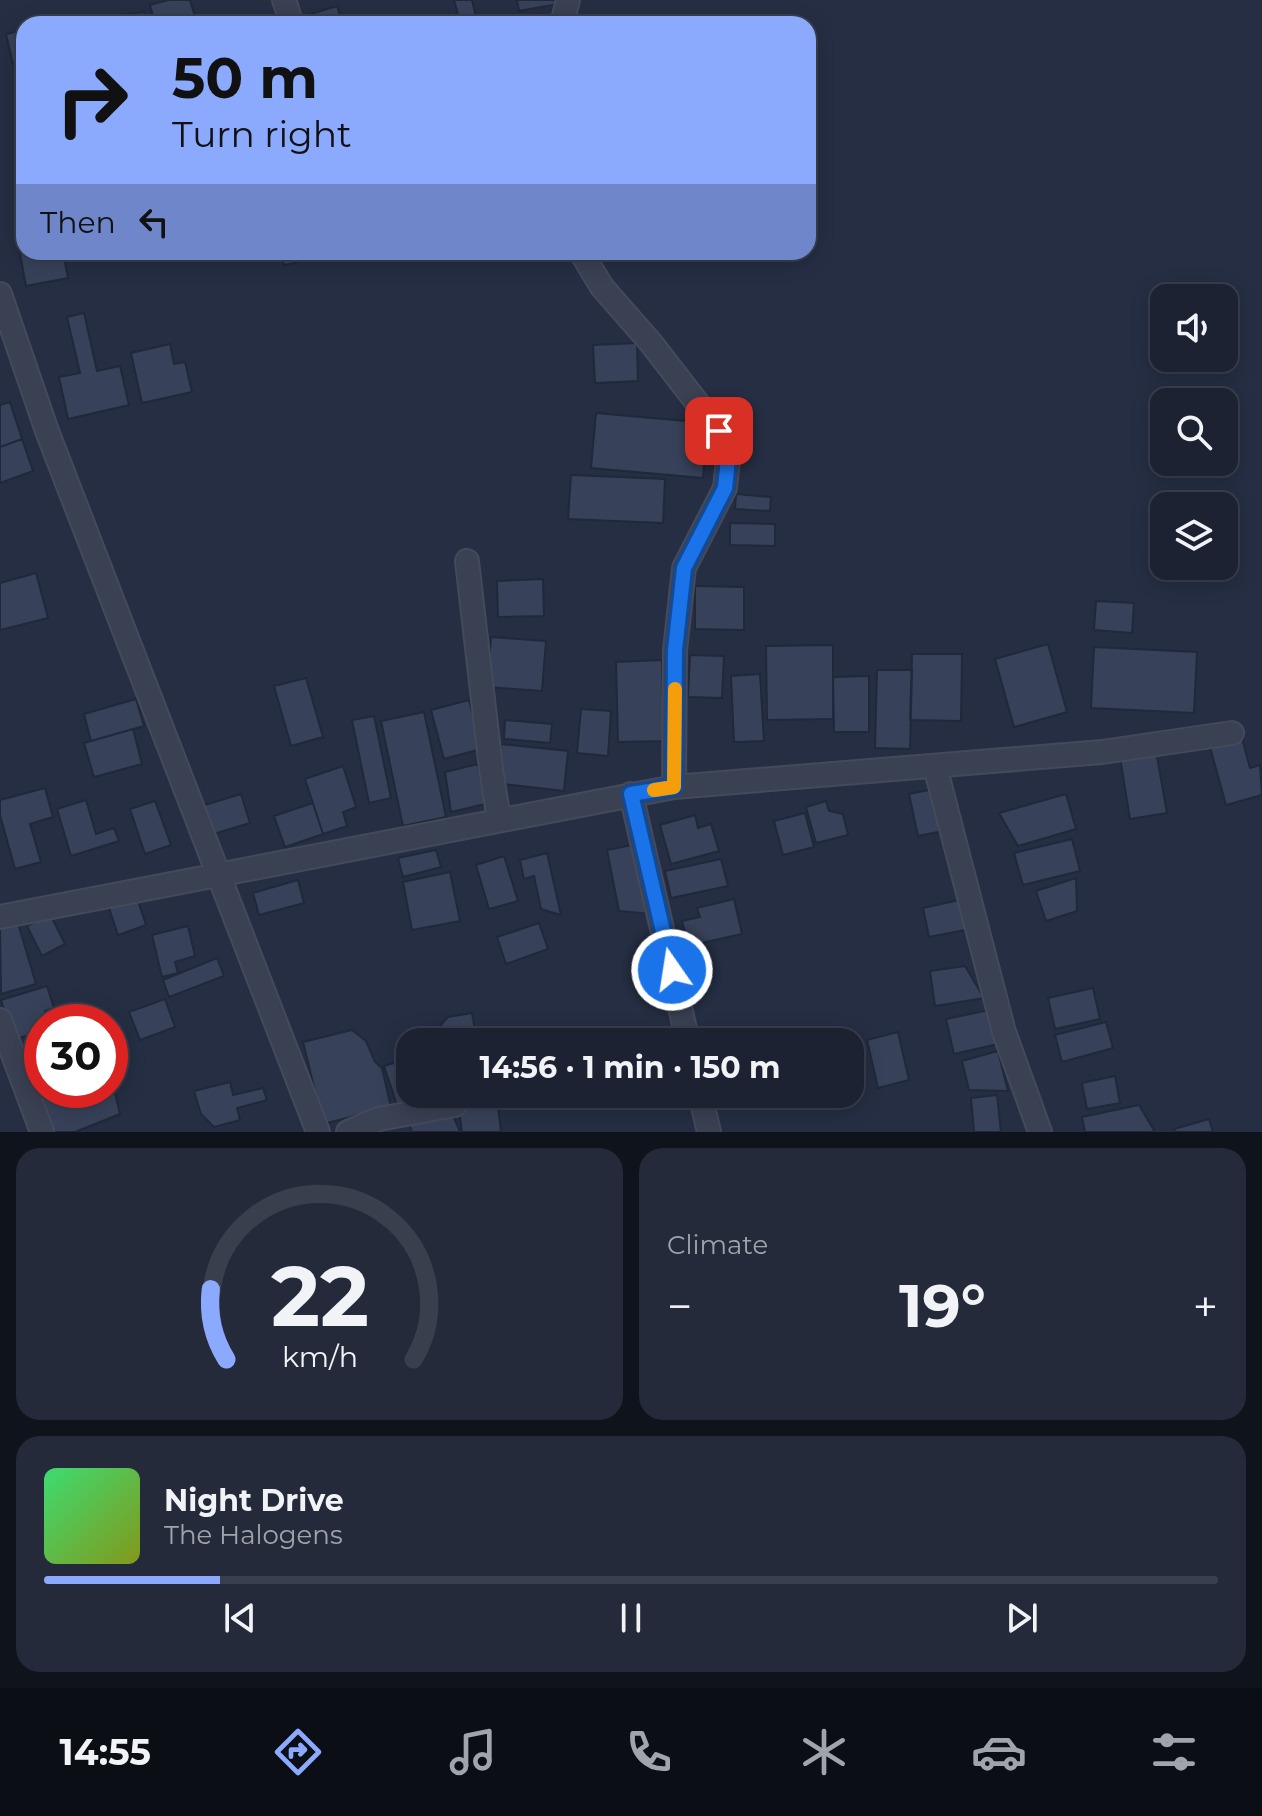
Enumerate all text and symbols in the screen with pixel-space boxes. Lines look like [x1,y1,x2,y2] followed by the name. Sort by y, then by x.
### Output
[172,44,318,112] text: 50 m
[40,48,144,152] icon: right
[172,112,352,156] text: Turn right
[132,200,176,244] icon: left
[40,204,116,241] text: Then
[1150,284,1238,580] map controls
[1150,284,1238,372] button: sound
[1150,388,1238,476] button: search
[685,397,753,465] pin
[697,409,741,453] icon: arrive
[1150,492,1238,580] button: layers
[630,928,714,1012] position arrow
[24,1004,128,1108] speed limit sign: 30
[480,1049,781,1086] text: 14:56 · 1 min · 150 m
[667,1229,768,1261] text: Climate
[270,1245,369,1347] text: 22
[899,1269,986,1342] text: 19°
[667,1279,692,1333] text: −
[1193,1279,1218,1333] text: +
[281,1339,358,1374] text: km/h
[164,1482,344,1519] text: Night Drive
[164,1519,343,1551] text: The Halogens
[218,1596,262,1640] icon: previous
[609,1596,653,1640] icon: pause
[1000,1596,1044,1640] icon: next
[270,1724,326,1780] icon: directions
[445,1724,501,1780] icon: music
[621,1724,677,1780] icon: phone
[796,1724,852,1780] icon: climate
[971,1724,1027,1780] icon: car
[1146,1724,1202,1780] icon: filters
[60,1730,151,1774] text: 14:55

